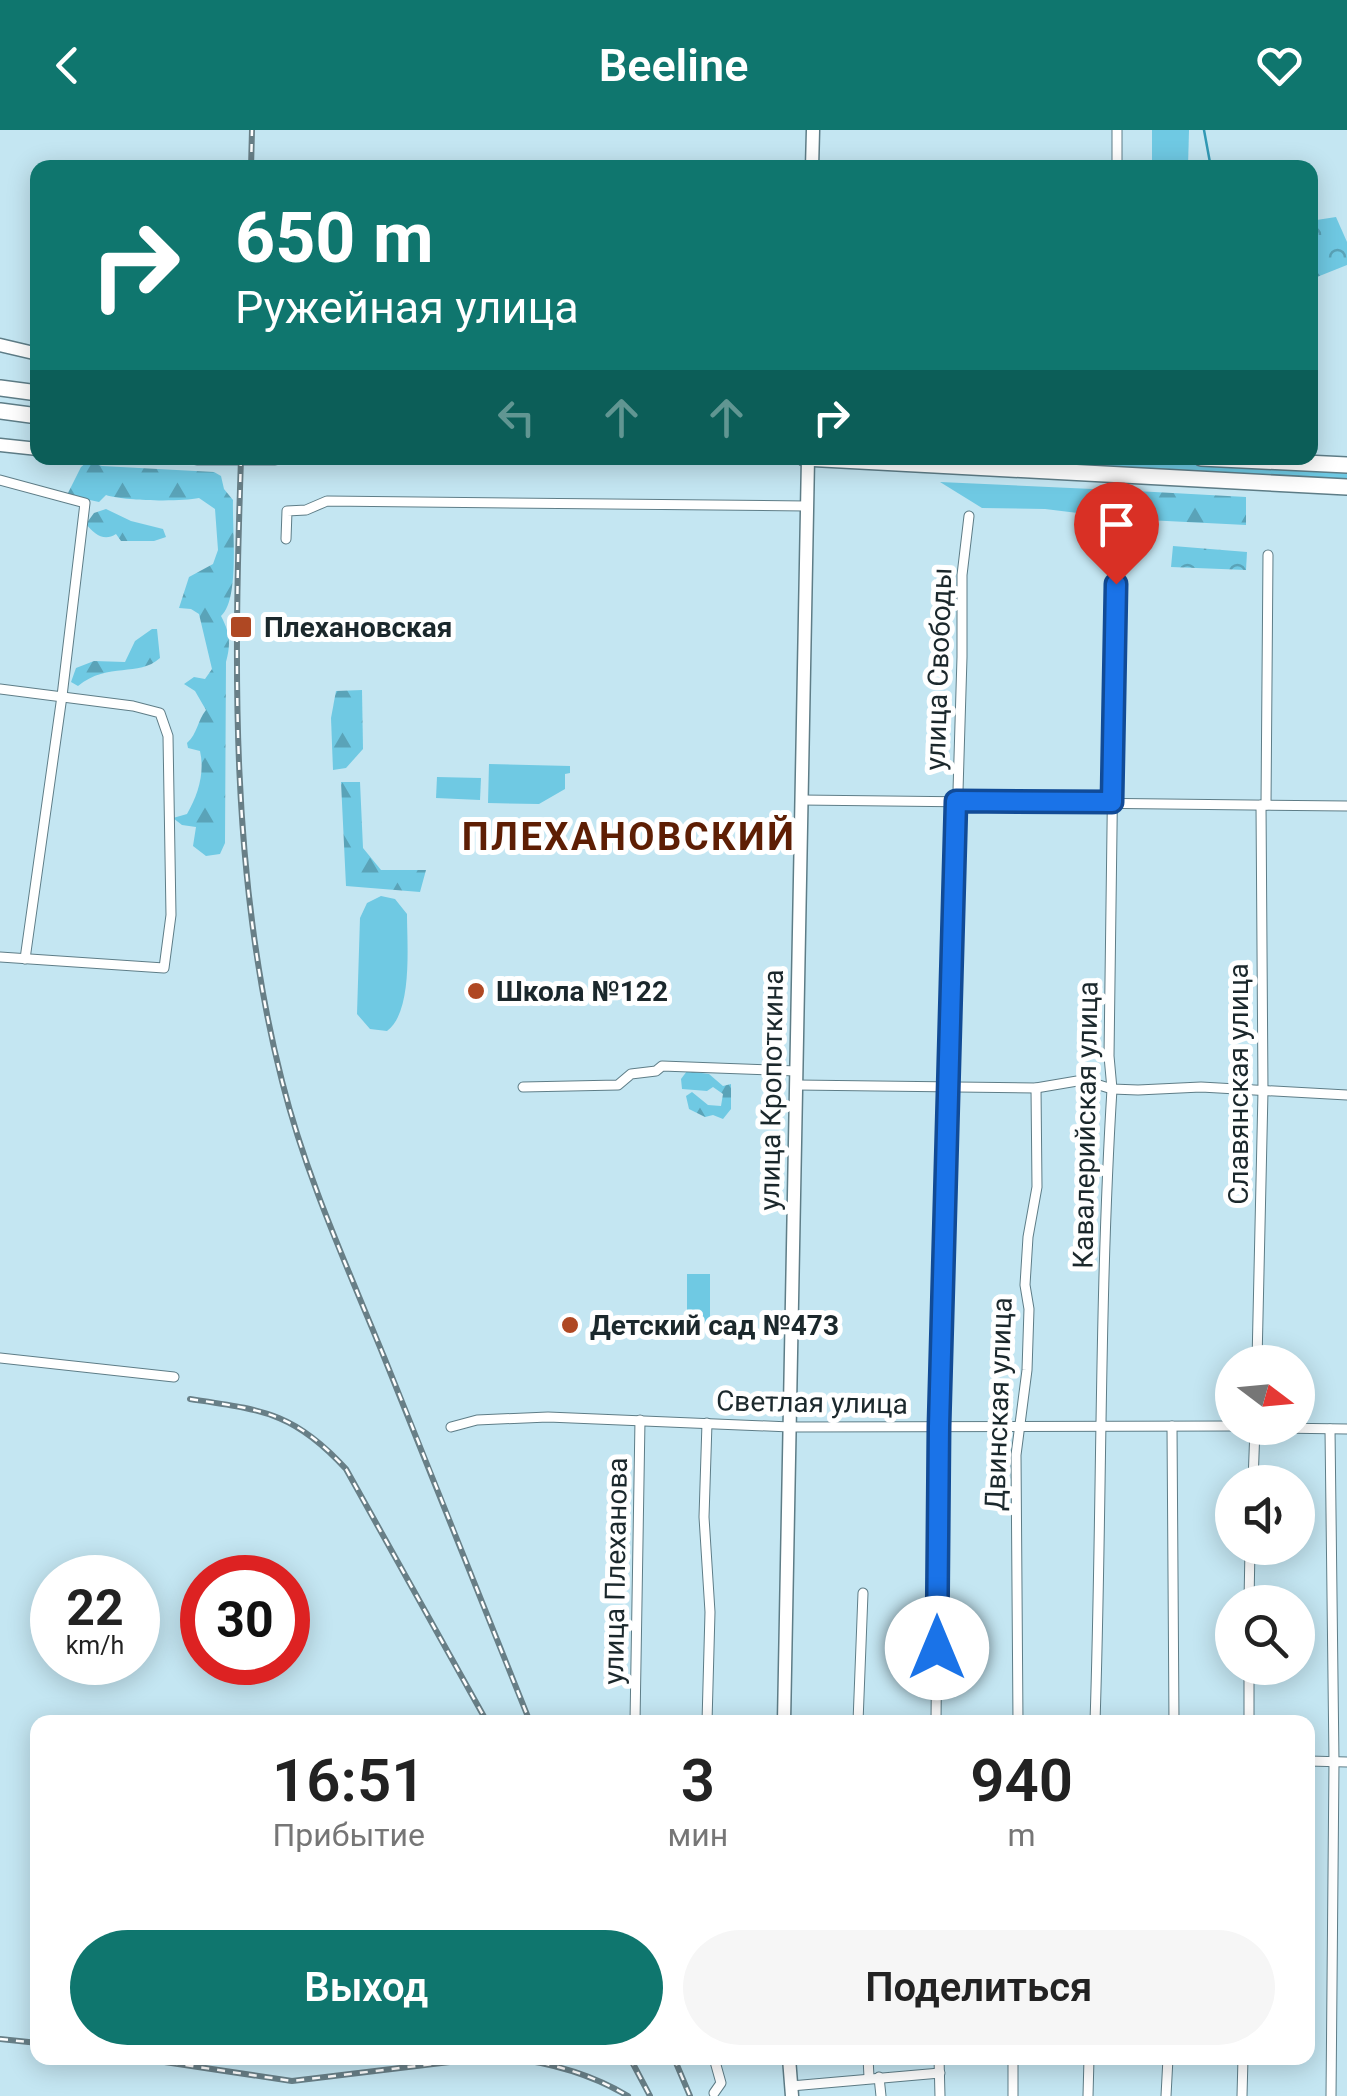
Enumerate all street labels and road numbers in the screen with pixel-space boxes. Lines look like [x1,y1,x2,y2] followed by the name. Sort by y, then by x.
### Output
[918,567,959,771] street label: улица Свободы
[1222,963,1255,1205] street label: Славянская улица
[753,969,790,1211] street label: улица Кропоткина
[1066,981,1105,1269] street label: Кавалерийская улица
[978,1297,1019,1511] street label: Двинская улица
[716,1384,908,1421] street label: Светлая улица
[597,1457,634,1685] street label: улица Плеханова

